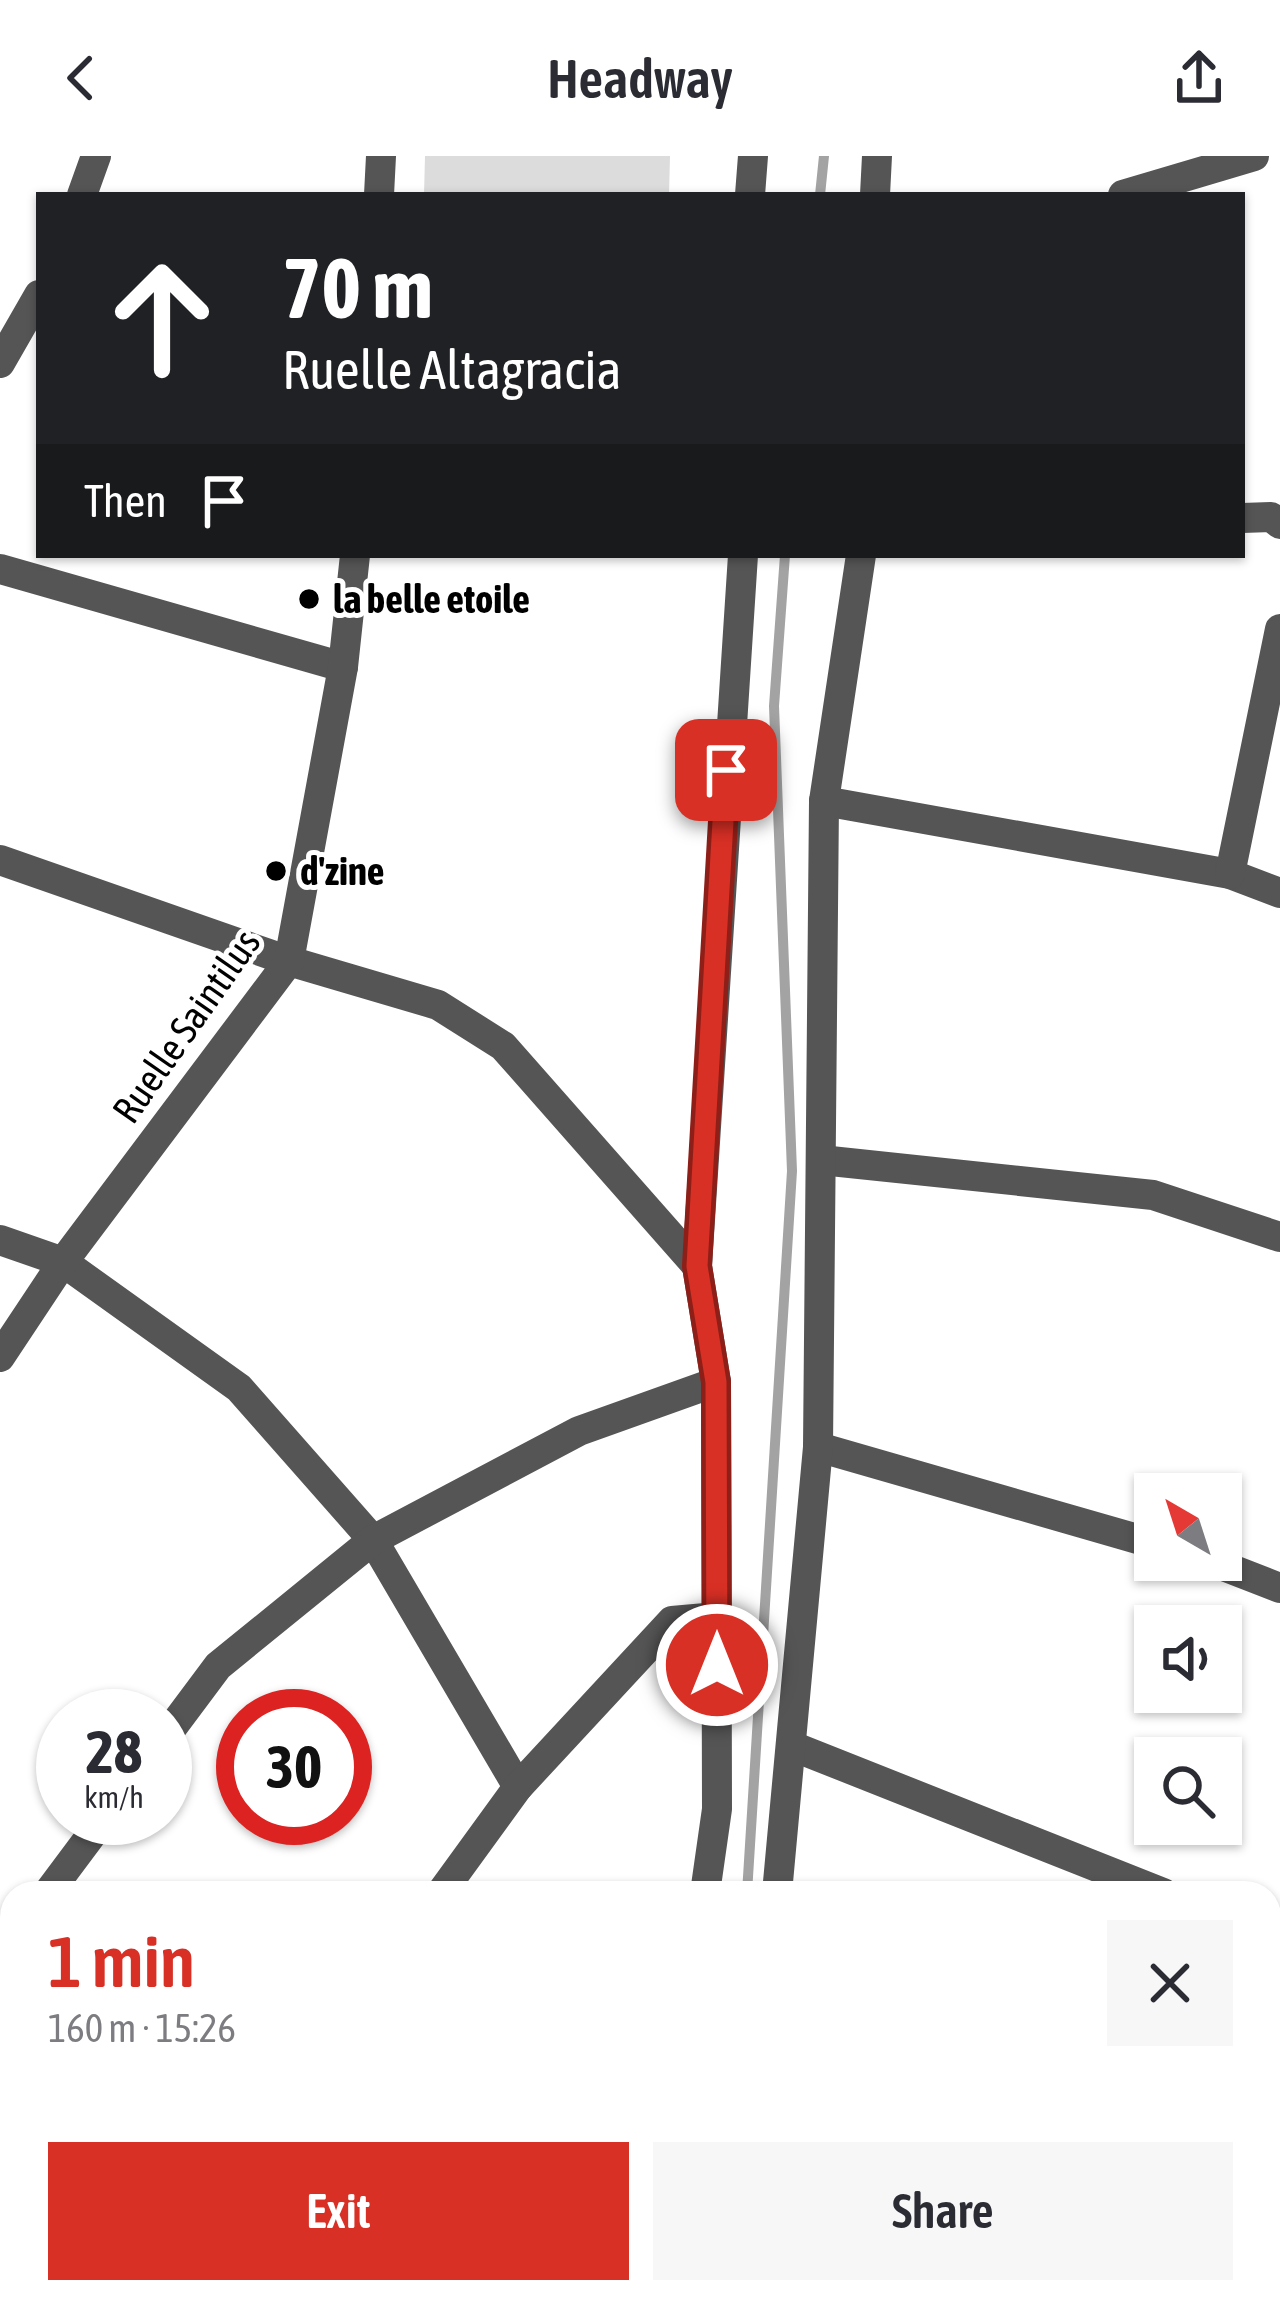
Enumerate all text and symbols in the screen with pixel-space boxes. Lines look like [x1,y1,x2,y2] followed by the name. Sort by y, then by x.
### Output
[48,45,114,111] icon: back
[1166,45,1232,111] icon: share
[547,48,733,109] text: Headway
[84,240,240,396] icon: ahead
[282,240,433,336] text: 70 m
[282,339,622,400] text: Ruelle Altagracia
[191,468,257,534] icon: arrive
[84,475,167,527] text: Then
[333,577,530,621] place label: la belle etoile
[296,586,322,612] marker: la belle etoile
[675,719,777,821] pin
[693,737,759,803] icon: arrive
[300,849,385,893] place label: d'zine
[263,858,289,884] marker: d'zine
[103,921,269,1131] street label: Ruelle Saintilus
[1134,1473,1242,1581] north arrow
[1134,1473,1242,1845] map controls
[654,1602,780,1728] position arrow
[1134,1605,1242,1713] button: sound
[216,1689,372,1845] speed limit sign: 30
[86,1717,142,1786] text: 28
[1134,1737,1242,1845] button: search
[84,1780,144,1814] text: km/h
[48,1920,195,2002] text: 1 min
[1107,1920,1233,2046] button: close
[48,2006,236,2050] text: 160 m · 15:26
[48,2142,629,2280] button: Exit
[653,2142,1233,2280] button: Share

